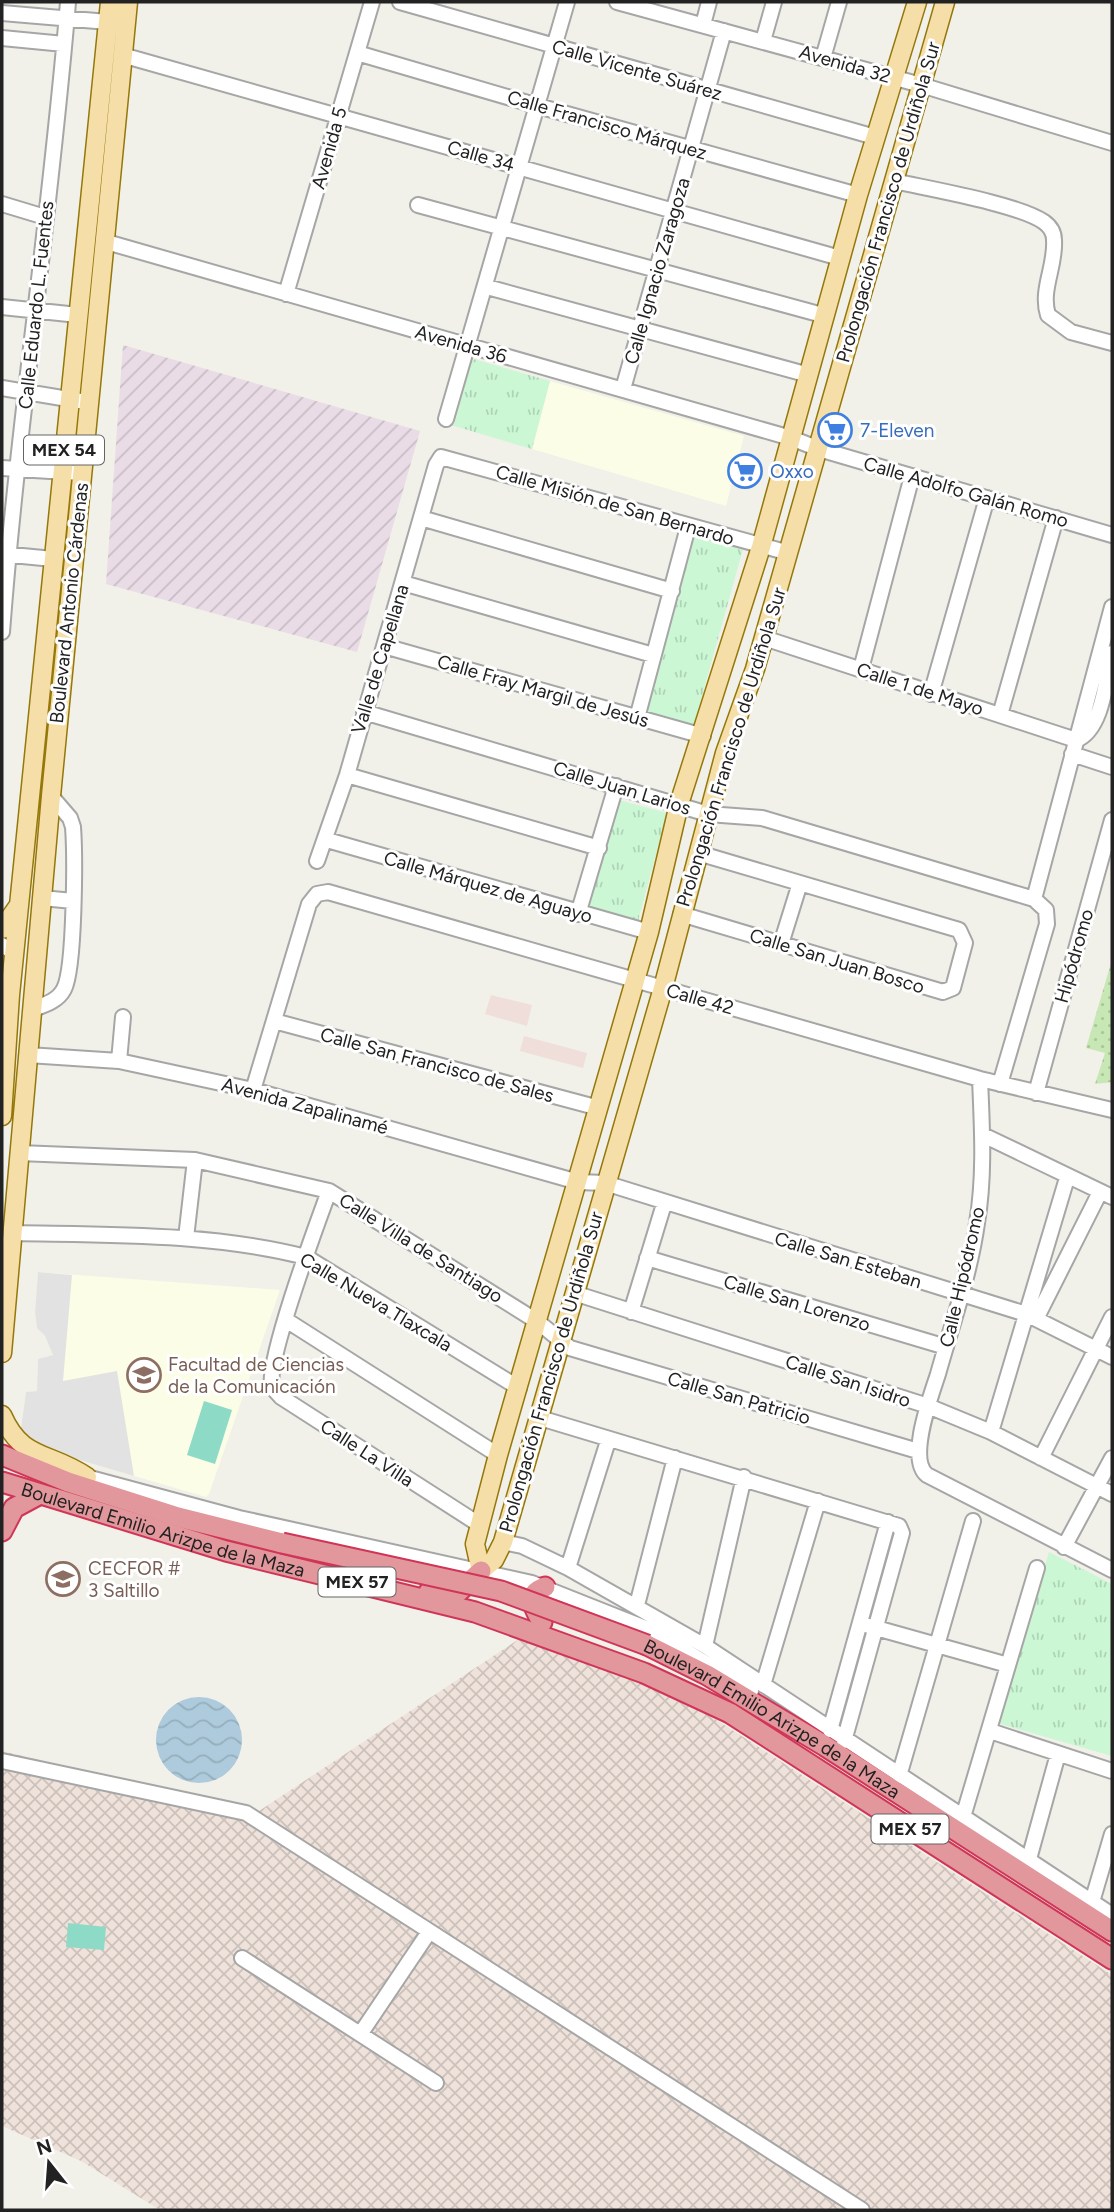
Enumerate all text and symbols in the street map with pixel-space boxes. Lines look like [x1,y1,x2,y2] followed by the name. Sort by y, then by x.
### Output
[549,35,725,105] street label: Calle Vicente Suárez
[831,38,945,365] street label: Prolongación Francisco de Urdiñola Sur
[797,40,893,88] street label: Avenida 32
[505,85,709,165] street label: Calle Francisco Márquez
[306,104,352,192] street label: Avenida 5
[445,135,518,177] street label: Calle 34
[619,175,695,367] street label: Calle Ignacio Zaragoza
[14,200,58,410] street label: Calle Eduardo L. Fuentes
[413,320,510,368] street label: Avenida 36
[816,411,854,449] supermarket icon: 7-Eleven
[860,419,934,442] place label: 7-Eleven
[24,436,104,464] road number: MEX 54
[726,452,764,490] supermarket icon: Oxxo
[861,452,1071,532] street label: Calle Adolfo Galán Romo
[493,460,737,550] street label: Calle Misión de San Bernardo
[770,460,814,483] place label: Oxxo
[45,481,93,725] street label: Boulevard Antonio Cárdenas
[346,581,414,737] street label: Valle de Capellana
[671,584,791,910] street label: Prolongación Francisco de Urdiñola Sur
[435,650,652,732] street label: Calle Fray Margil de Jesús
[854,658,986,720] street label: Calle 1 de Mayo
[551,756,694,820] street label: Calle Juan Larios
[381,846,595,928] street label: Calle Márquez de Aguayo
[1050,906,1098,1006] street label: Hipódromo
[747,923,927,999] street label: Calle San Juan Bosco
[664,978,736,1020] street label: Calle 42
[318,1023,556,1107] street label: Calle San Francisco de Sales
[219,1073,391,1139] street label: Avenida Zapalinamé
[335,1188,507,1308] street label: Calle Villa de Santiago
[935,1204,989,1350] street label: Calle Hipódromo
[494,1208,608,1535] street label: Prolongación Francisco de Urdiñola Sur
[772,1227,924,1293] street label: Calle San Esteban
[296,1247,456,1357] street label: Calle Nueva Tlaxcala
[721,1270,873,1336] street label: Calle San Lorenzo
[782,1350,914,1412] street label: Calle San Isidro
[168,1353,344,1398] place label: Facultad de Ciencias de la Comunicación
[125,1356,163,1394] school or university icon: Facultad de Ciencias de la Comunicación
[665,1367,813,1429] street label: Calle San Patricio
[316,1414,418,1492] street label: Calle La Villa
[18,1477,307,1581] street label: Boulevard Emilio Arizpe de la Maza
[88,1557,180,1602] place label: CECFOR # 3 Saltillo
[44,1560,82,1598] school or university icon: CECFOR # 3 Saltillo
[318,1568,396,1596] road number: MEX 57
[640,1634,905,1803] street label: Boulevard Emilio Arizpe de la Maza
[872,1814,948,1843] road number: MEX 57
[14,2128,84,2198] north arrow
[34,2134,55,2160] text: N

